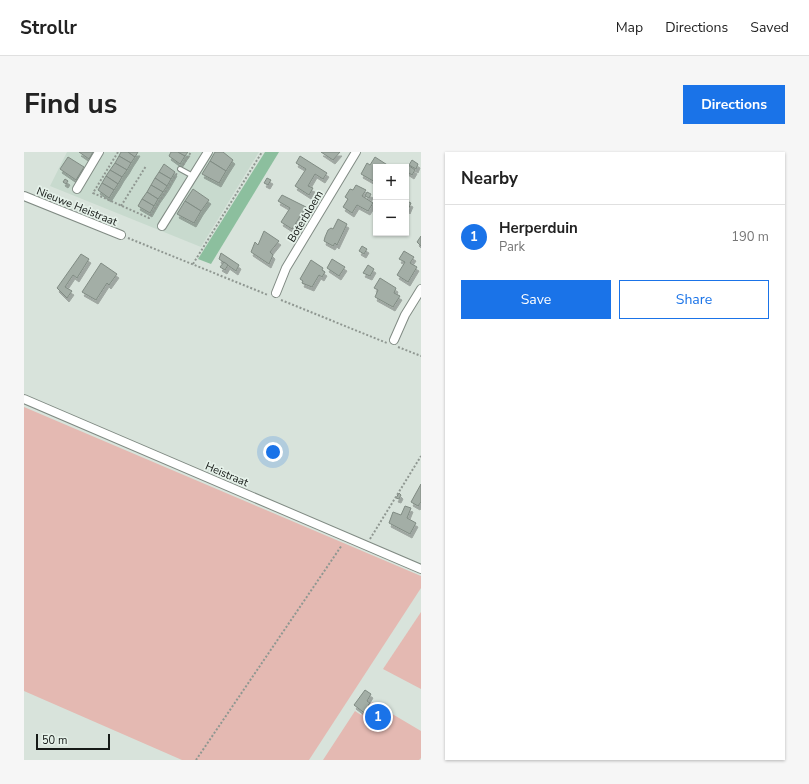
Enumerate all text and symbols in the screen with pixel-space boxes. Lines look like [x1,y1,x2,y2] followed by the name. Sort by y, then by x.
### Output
[20,15,77,41] text: Strollr
[616,18,643,37] text: Map
[665,18,728,37] text: Directions
[750,18,789,37] text: Saved
[24,85,118,123] text: Find us
[683,85,785,124] button: Directions
[373,164,409,236] map controls
[373,164,409,200] button: +
[461,167,518,190] text: Nearby
[34,183,120,230] street label: Nieuwe Heistraat
[284,187,327,245] street label: Boterbloem
[373,200,409,236] button: −
[499,218,578,238] text: Herperduin
[470,228,478,246] text: 1
[731,228,769,246] text: 190 m
[499,238,525,256] text: Park
[461,280,611,319] button: Save
[619,280,769,319] button: Share
[263,442,283,462] your location
[203,459,251,490] street label: Heistraat
[365,702,391,732] pin: 1
[36,732,110,751] scale bar
[42,733,67,748] text: 50 m

